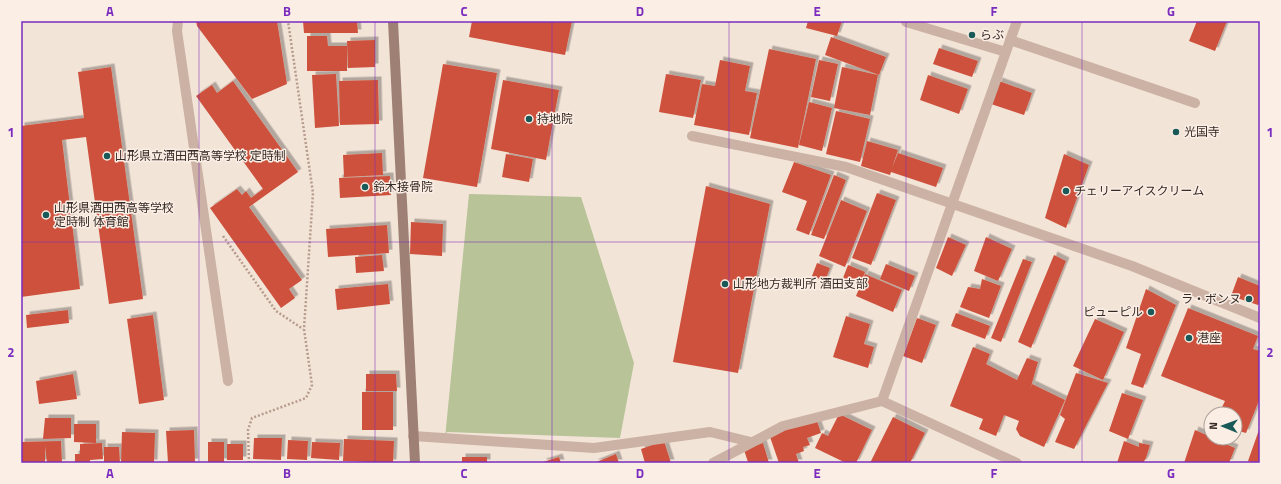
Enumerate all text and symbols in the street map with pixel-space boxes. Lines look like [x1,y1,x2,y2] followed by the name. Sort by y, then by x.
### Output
[106,1,114,21] text: A
[283,1,291,21] text: B
[460,1,468,21] text: C
[636,1,644,21] text: D
[813,1,821,21] text: E
[991,1,998,21] text: F
[1167,1,1175,21] text: G
[980,25,1004,44] place label: らぶ
[967,30,977,40] marker: らぶ
[537,109,573,128] place label: 持地院
[524,114,534,124] marker: 持地院
[7,122,15,142] text: 1
[1184,122,1220,141] place label: 光国寺
[1266,122,1274,142] text: 1
[1171,127,1181,137] marker: 光国寺
[115,146,286,165] place label: 山形県立酒田西高等学校 定時制
[102,151,112,161] marker: 山形県立酒田西高等学校 定時制
[373,177,433,196] place label: 鈴木接骨院
[1074,181,1204,200] place label: チェリーアイスクリーム
[360,182,370,192] marker: 鈴木接骨院
[1061,186,1071,196] marker: チェリーアイスクリーム
[54,198,174,231] place label: 山形県酒田西高等学校 定時制 体育館
[41,210,51,220] marker: 山形県酒田西高等学校 定時制 体育館
[733,274,868,293] place label: 山形地方裁判所 酒田支部
[720,279,730,289] marker: 山形地方裁判所 酒田支部
[1181,289,1241,308] place label: ラ・ボンヌ
[1244,294,1254,304] marker: ラ・ボンヌ
[1083,302,1143,321] place label: ピューピル
[1146,307,1156,317] marker: ピューピル
[1197,328,1221,347] place label: 港座
[1184,333,1194,343] marker: 港座
[7,342,15,362] text: 2
[1266,342,1274,362] text: 2
[1203,406,1243,446] north arrow
[1205,422,1221,430] text: N
[106,463,114,483] text: A
[283,463,291,483] text: B
[460,463,468,483] text: C
[636,463,644,483] text: D
[813,463,821,483] text: E
[991,463,998,483] text: F
[1167,463,1175,483] text: G

